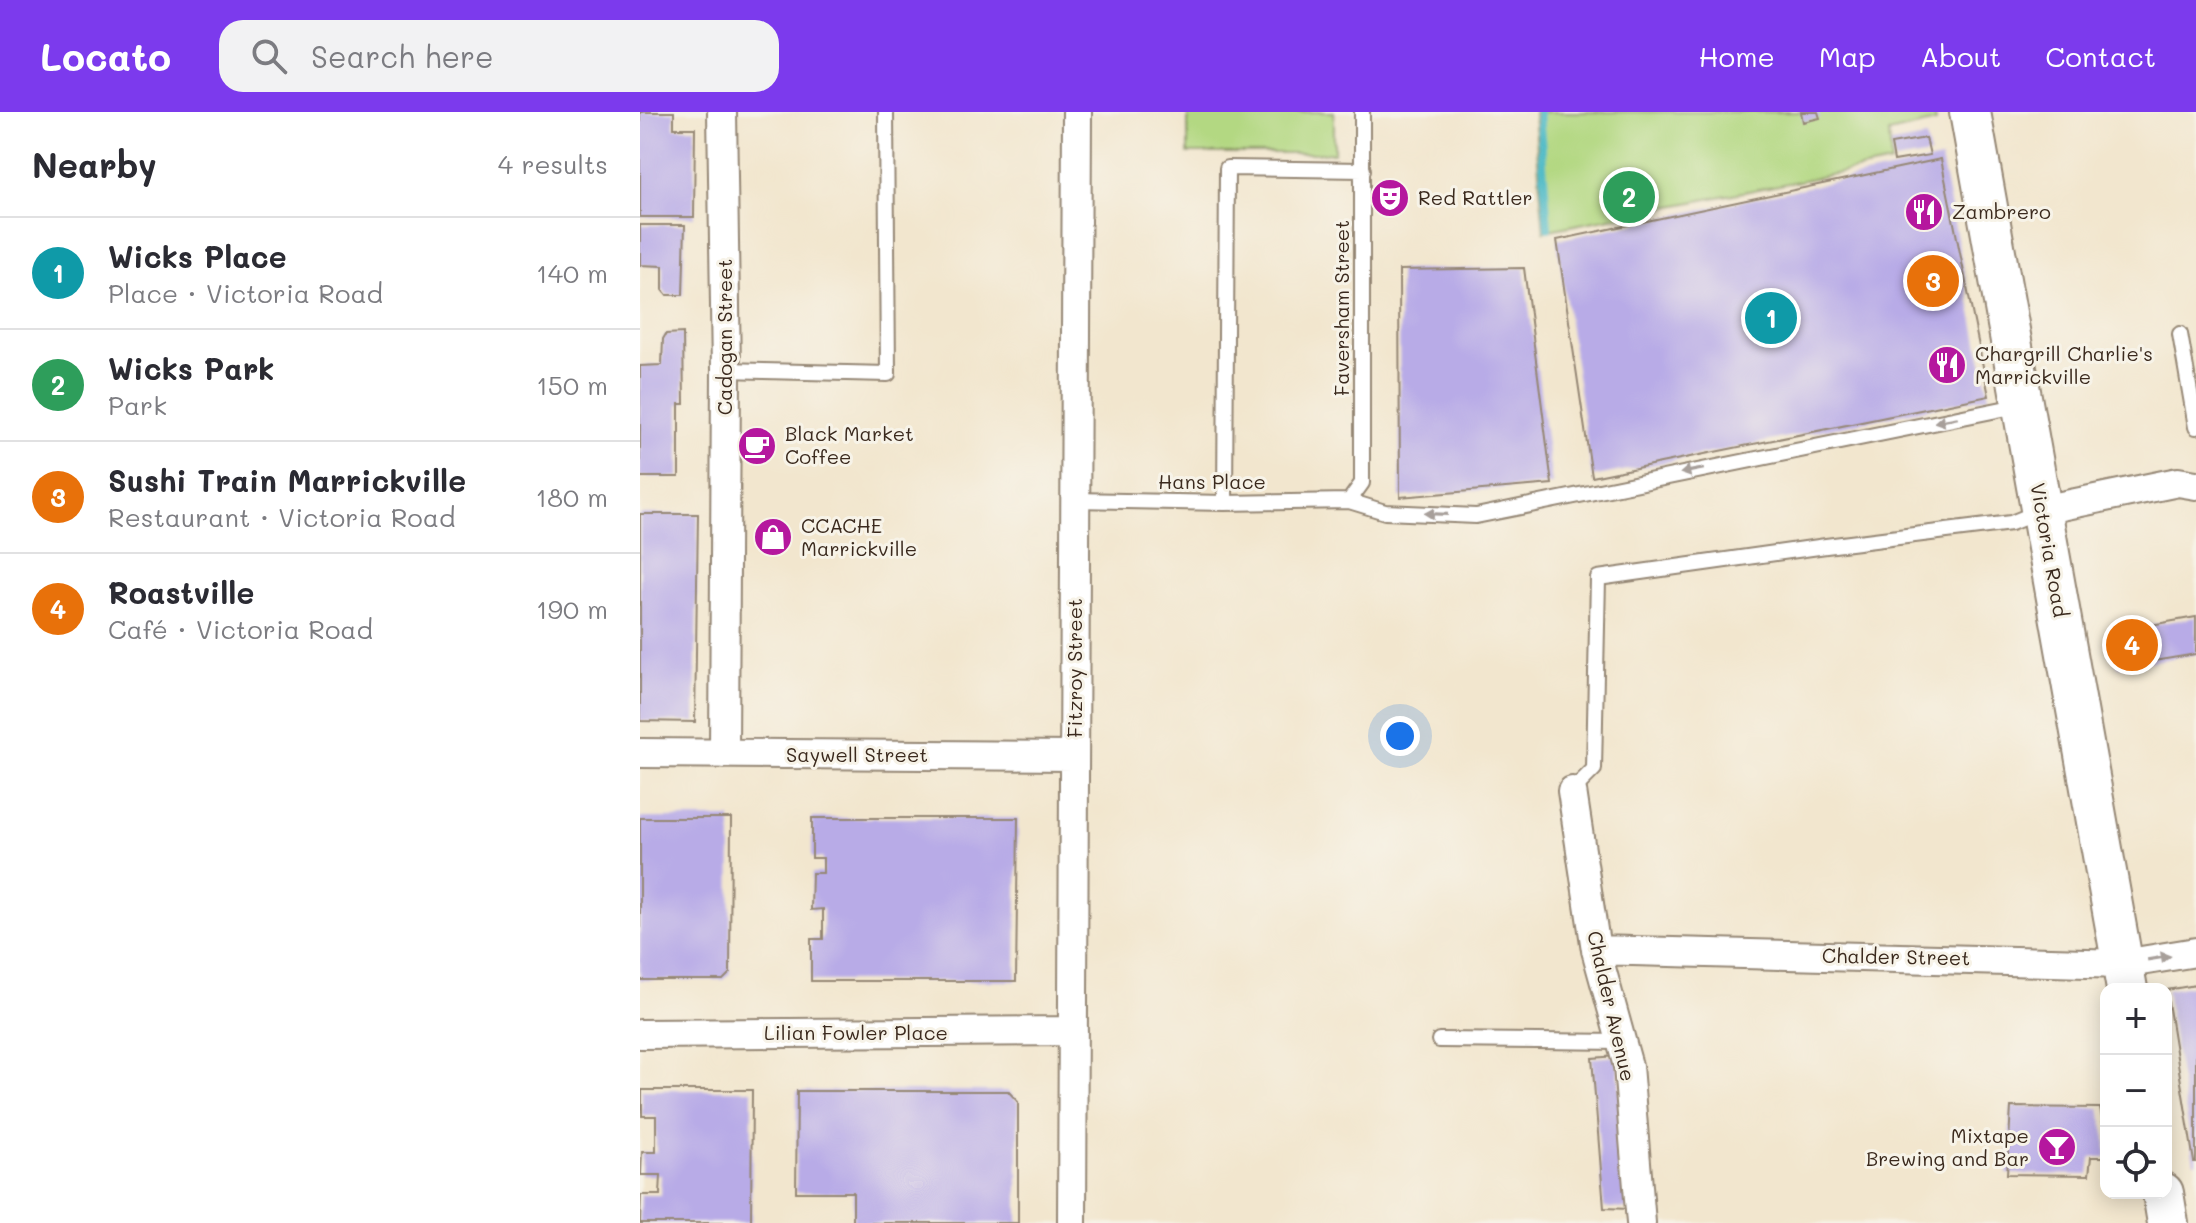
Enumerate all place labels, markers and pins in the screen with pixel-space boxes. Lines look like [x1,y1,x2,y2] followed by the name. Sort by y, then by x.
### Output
[1603,167,1655,227] pin: 2
[1369,177,1411,219] theatre icon: Red Rattler
[1418,184,1533,210] place label: Red Rattler
[1903,191,1945,233] restaurant icon: Zambrero
[1952,198,2051,224] place label: Zambrero
[1907,251,1959,311] pin: 3
[1745,288,1797,348] pin: 1
[1975,340,2153,389] place label: Chargrill Charlie's Marrickville
[1926,344,1968,386] restaurant icon: Chargrill Charlie's Marrickville
[785,420,914,469] place label: Black Market Coffee
[736,425,778,467] cafe icon: Black Market Coffee
[801,512,917,561] place label: CCACHE Marrickville
[752,516,794,558] shop icon: CCACHE Marrickville
[2106,615,2158,675] pin: 4
[1866,1122,2029,1171] place label: Mixtape Brewing and Bar
[2036,1126,2078,1168] bar icon: Mixtape Brewing and Bar

